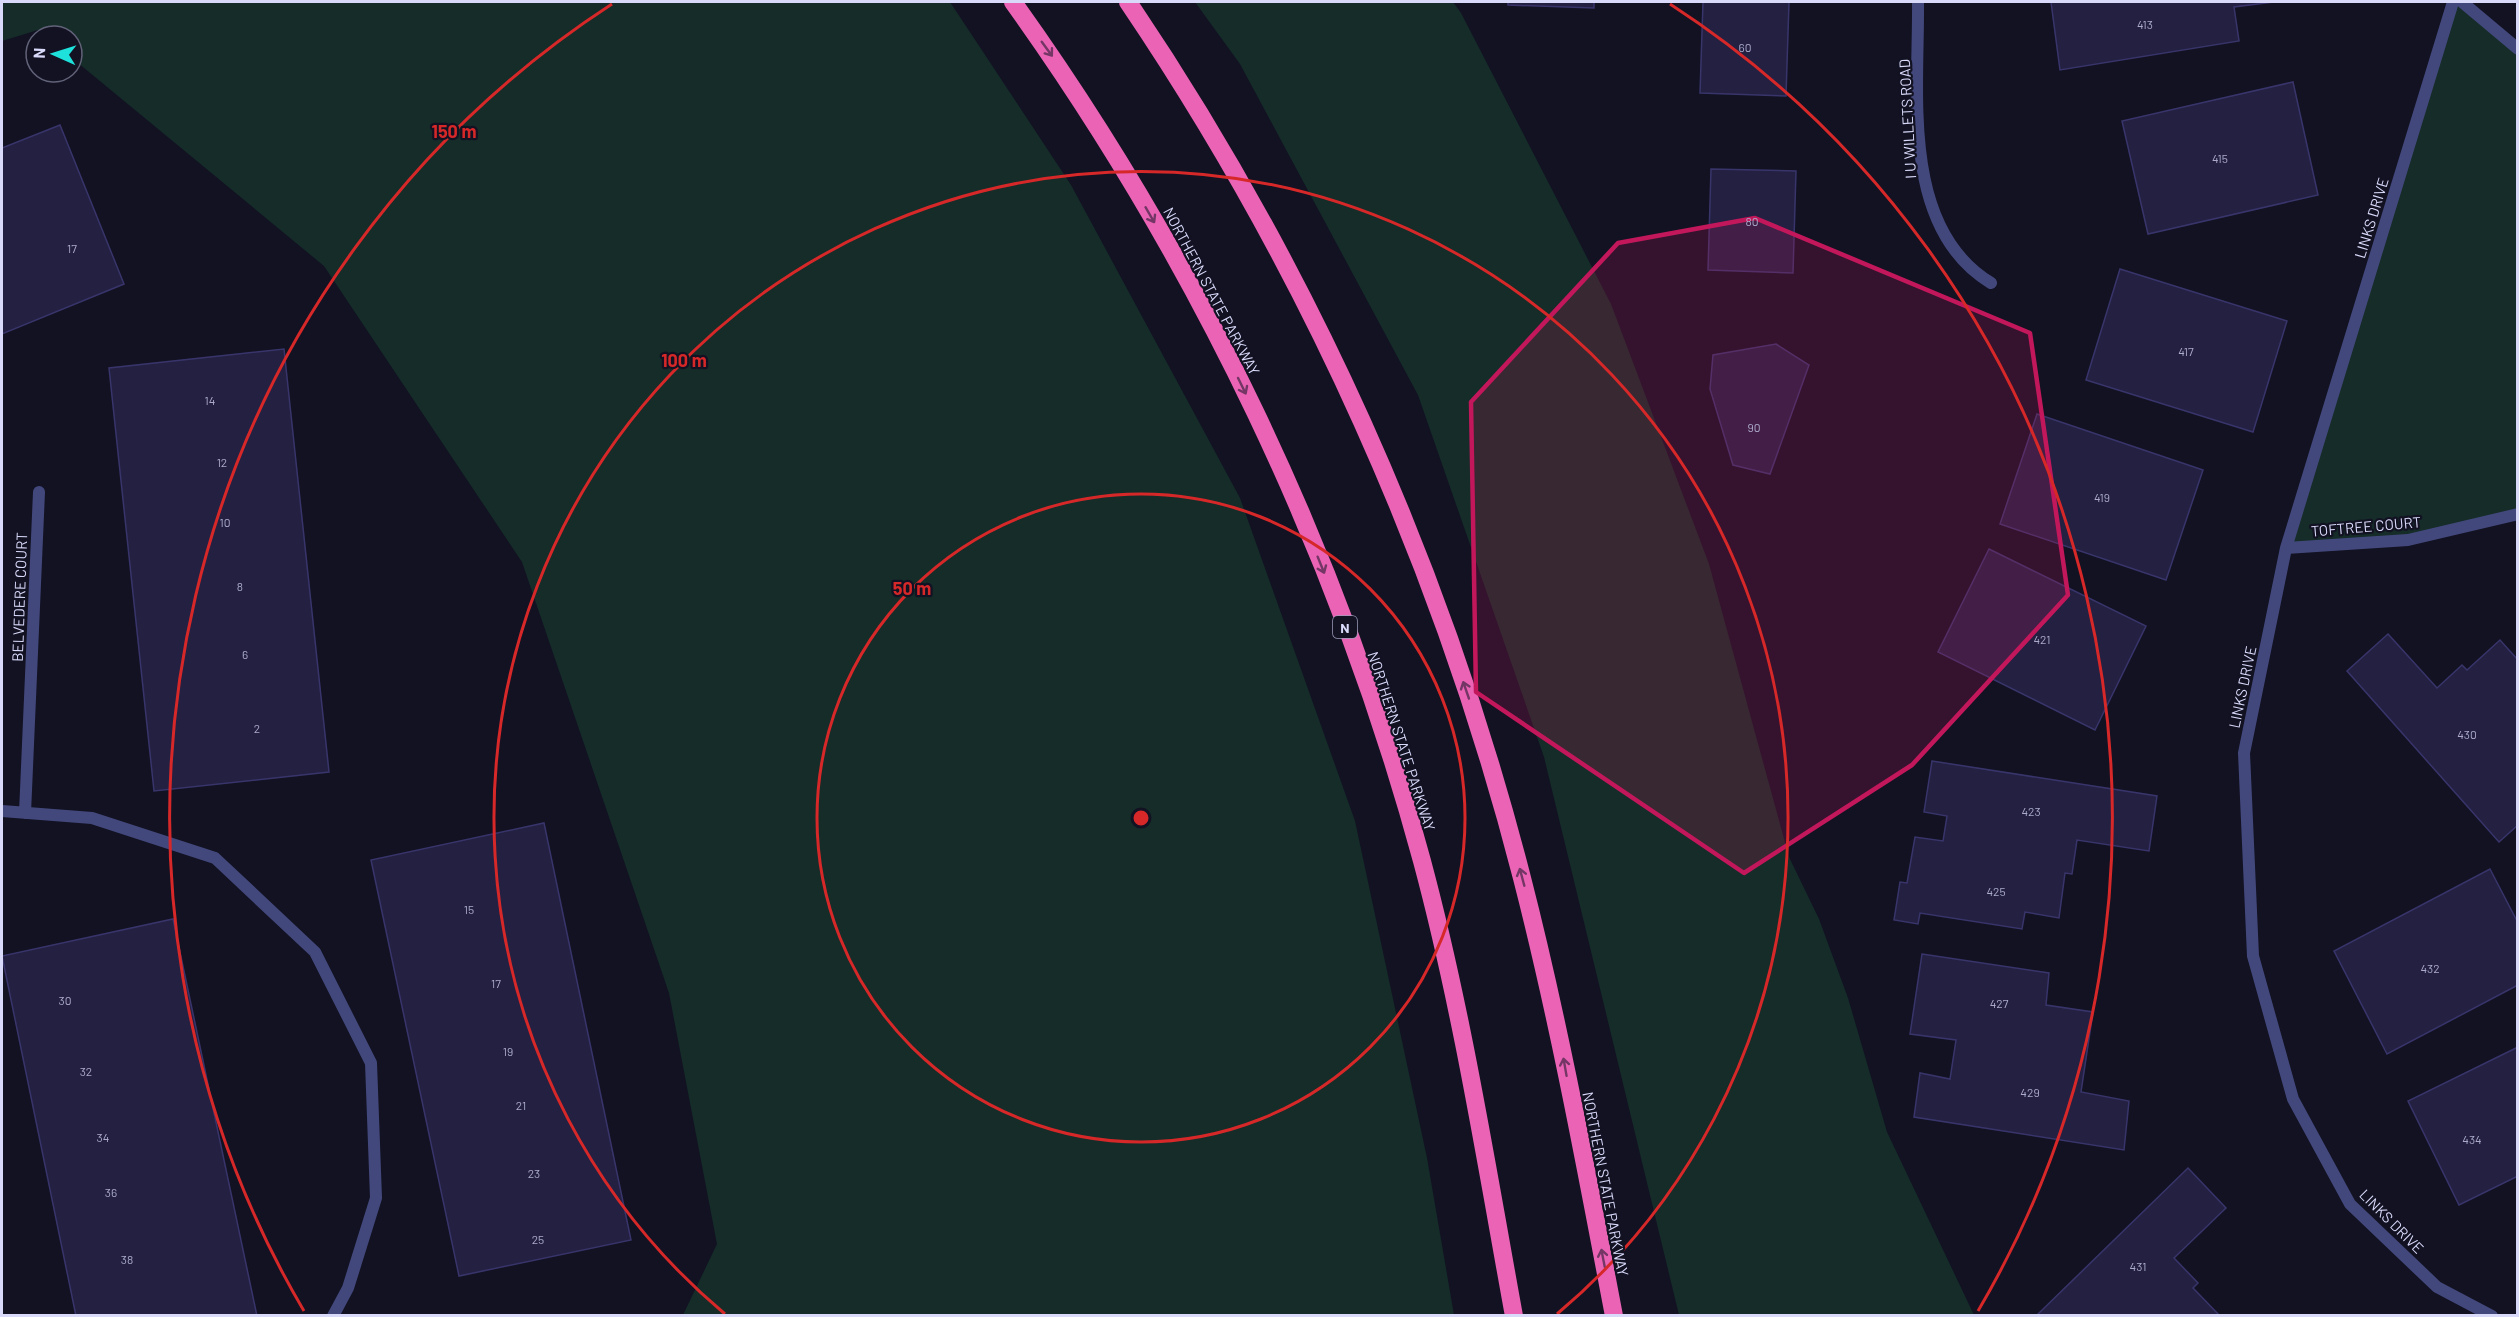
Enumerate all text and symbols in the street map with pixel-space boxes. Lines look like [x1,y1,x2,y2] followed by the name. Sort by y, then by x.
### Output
[2137,17,2153,31] house number: 413
[24,24,84,84] north arrow
[1739,40,1751,54] house number: 60
[1041,41,1053,57] one-way arrow
[29,47,48,59] text: N
[1895,59,1919,179] street label: I U WILLETS ROAD
[432,120,476,142] text: 150 m
[2212,151,2228,165] house number: 415
[2350,176,2392,260] street label: LINKS DRIVE
[1160,204,1264,378] street label: NORTHERN STATE PARKWAY
[1144,206,1156,223] one-way arrow
[1745,214,1759,228] house number: 80
[67,241,77,255] house number: 17
[2178,344,2194,358] house number: 417
[661,349,707,371] text: 100 m
[1237,377,1249,395] one-way arrow
[205,393,215,407] house number: 14
[1747,420,1761,434] house number: 90
[217,455,227,469] house number: 12
[2094,490,2110,504] house number: 419
[2310,512,2422,540] street label: TOFTREE COURT
[220,515,230,529] house number: 10
[8,532,30,662] street label: BELVEDERE COURT
[1317,555,1328,573] one-way arrow
[893,577,931,599] text: 50 m
[237,579,243,593] house number: 8
[1333,616,1357,638] road number: N
[2033,632,2051,646] house number: 421
[2225,644,2259,730] street label: LINKS DRIVE
[242,647,248,661] house number: 6
[1364,649,1440,833] street label: NORTHERN STATE PARKWAY
[1460,681,1471,700] one-way arrow
[254,721,260,735] house number: 2
[2457,727,2477,741] house number: 430
[2021,804,2041,818] house number: 423
[1131,808,1151,828] centre of rings
[1515,868,1527,887] one-way arrow
[1986,884,2006,898] house number: 425
[464,902,474,916] house number: 15
[2420,961,2440,975] house number: 432
[491,976,501,990] house number: 17
[59,993,71,1007] house number: 30
[1990,996,2009,1010] house number: 427
[503,1044,513,1058] house number: 19
[1559,1058,1570,1077] one-way arrow
[80,1064,92,1078] house number: 32
[2020,1085,2040,1099] house number: 429
[1579,1090,1633,1278] street label: NORTHERN STATE PARKWAY
[516,1098,526,1112] house number: 21
[97,1130,109,1144] house number: 34
[2462,1132,2482,1146] house number: 434
[528,1166,540,1180] house number: 23
[105,1185,117,1199] house number: 36
[2356,1185,2428,1257] street label: LINKS DRIVE
[532,1232,544,1246] house number: 25
[1597,1249,1608,1268] one-way arrow
[121,1252,133,1266] house number: 38
[2130,1259,2146,1273] house number: 431

